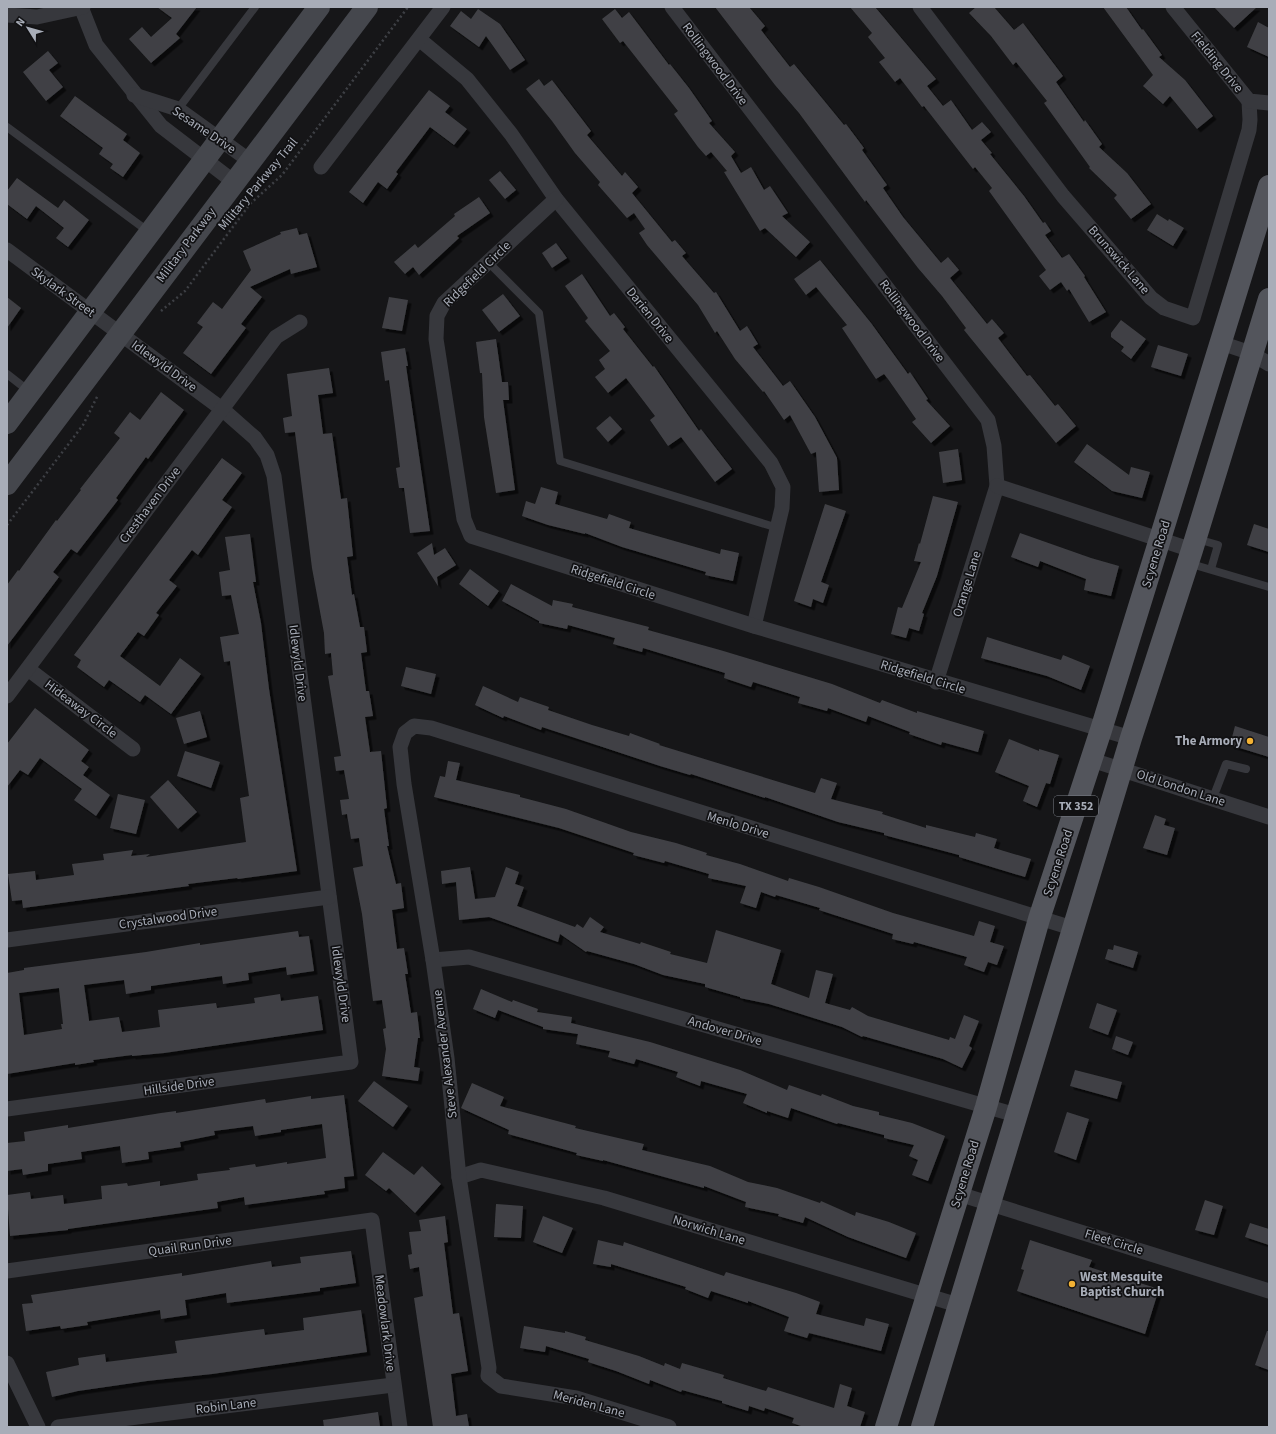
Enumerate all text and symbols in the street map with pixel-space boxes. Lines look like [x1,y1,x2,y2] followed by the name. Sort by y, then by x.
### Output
[8,8,48,48] north arrow
[12,15,29,30] text: N
[678,19,752,109] street label: Rollingwood Drive
[1187,27,1247,97] street label: Fielding Drive
[169,102,239,158] street label: Sesame Drive
[214,134,302,234] street label: Military Parkway Trail
[152,204,220,286] street label: Military Parkway
[1084,222,1154,298] street label: Brunswick Lane
[439,237,515,311] street label: Ridgefield Circle
[27,263,99,322] street label: Skylark Street
[875,276,949,366] street label: Rollingwood Drive
[622,283,678,347] street label: Darien Drive
[127,336,201,396] street label: Idlewyld Drive
[115,463,185,547] street label: Cresthaven Drive
[1137,518,1175,590] street label: Scyene Road
[948,549,986,619] street label: Orange Lane
[568,560,658,604] street label: Ridgefield Circle
[284,624,312,702] street label: Idlewyld Drive
[878,656,968,698] street label: Ridgefield Circle
[41,676,121,742] street label: Hideaway Circle
[1175,732,1242,750] place label: The Armory
[1245,736,1255,746] marker: The Armory
[1134,765,1228,811] street label: Old London Lane
[1054,796,1098,816] road number: TX 352
[705,807,771,843] street label: Menlo Drive
[1039,827,1077,899] street label: Scyene Road
[118,902,218,934] street label: Crystalwood Drive
[327,945,355,1023] street label: Idlewyld Drive
[428,989,462,1119] street label: Steve Alexander Avenue
[686,1012,764,1050] street label: Andover Drive
[142,1072,216,1100] street label: Hillside Drive
[946,1138,984,1210] street label: Scyene Road
[671,1210,747,1250] street label: Norwich Lane
[1083,1225,1145,1259] street label: Fleet Circle
[147,1231,233,1261] street label: Quail Run Drive
[1080,1268,1164,1301] place label: West Mesquite Baptist Church
[370,1274,400,1372] street label: Meadowlark Drive
[1067,1279,1077,1289] marker: West Mesquite Baptist Church
[551,1386,627,1422] street label: Meriden Lane
[195,1393,257,1419] street label: Robin Lane

